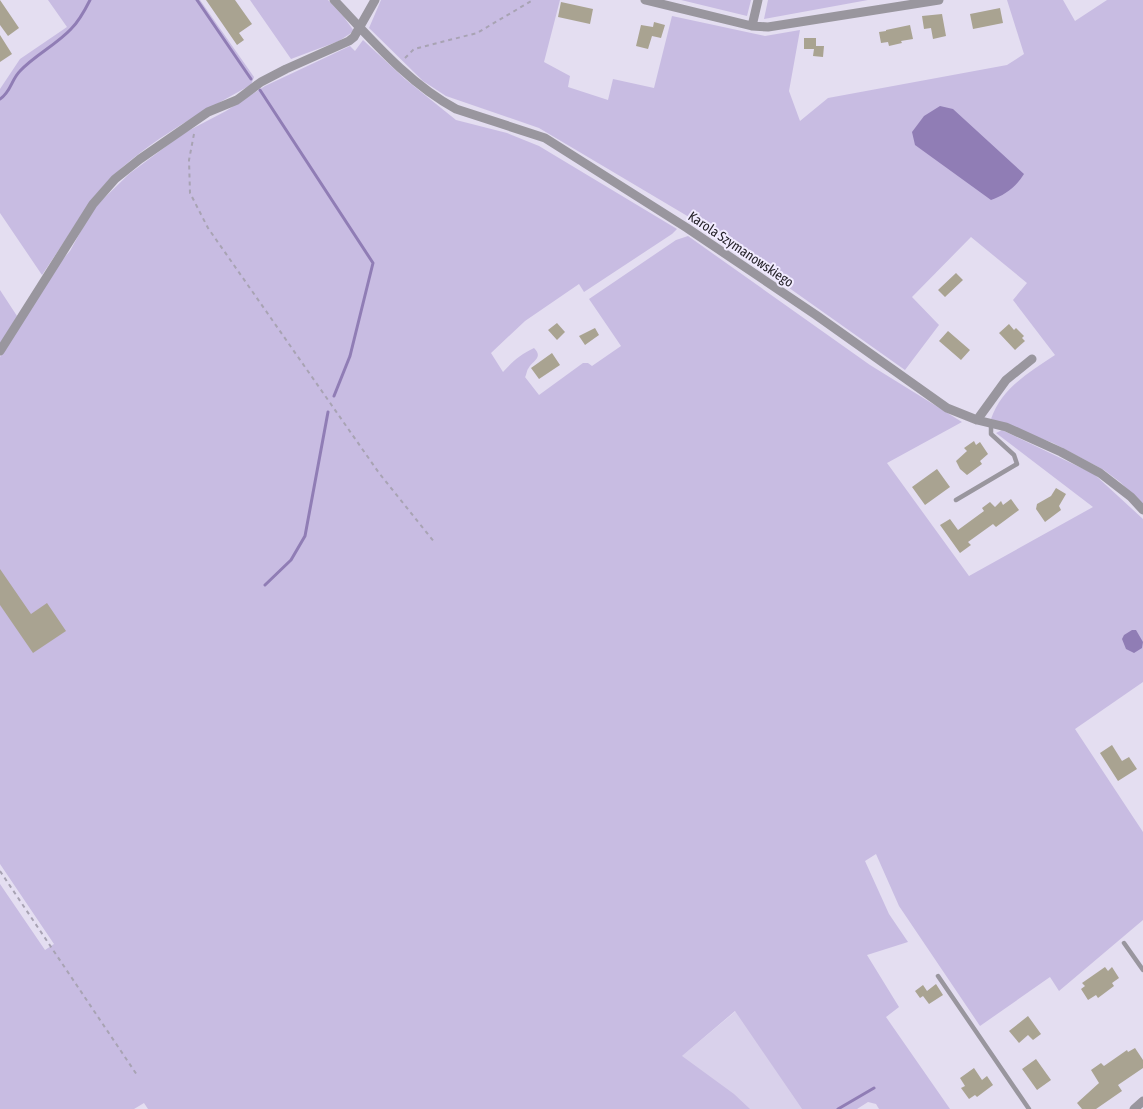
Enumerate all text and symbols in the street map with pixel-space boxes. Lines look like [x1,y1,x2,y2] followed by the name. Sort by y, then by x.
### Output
[685,208,797,290] street label: Karola Szymanowskiego

